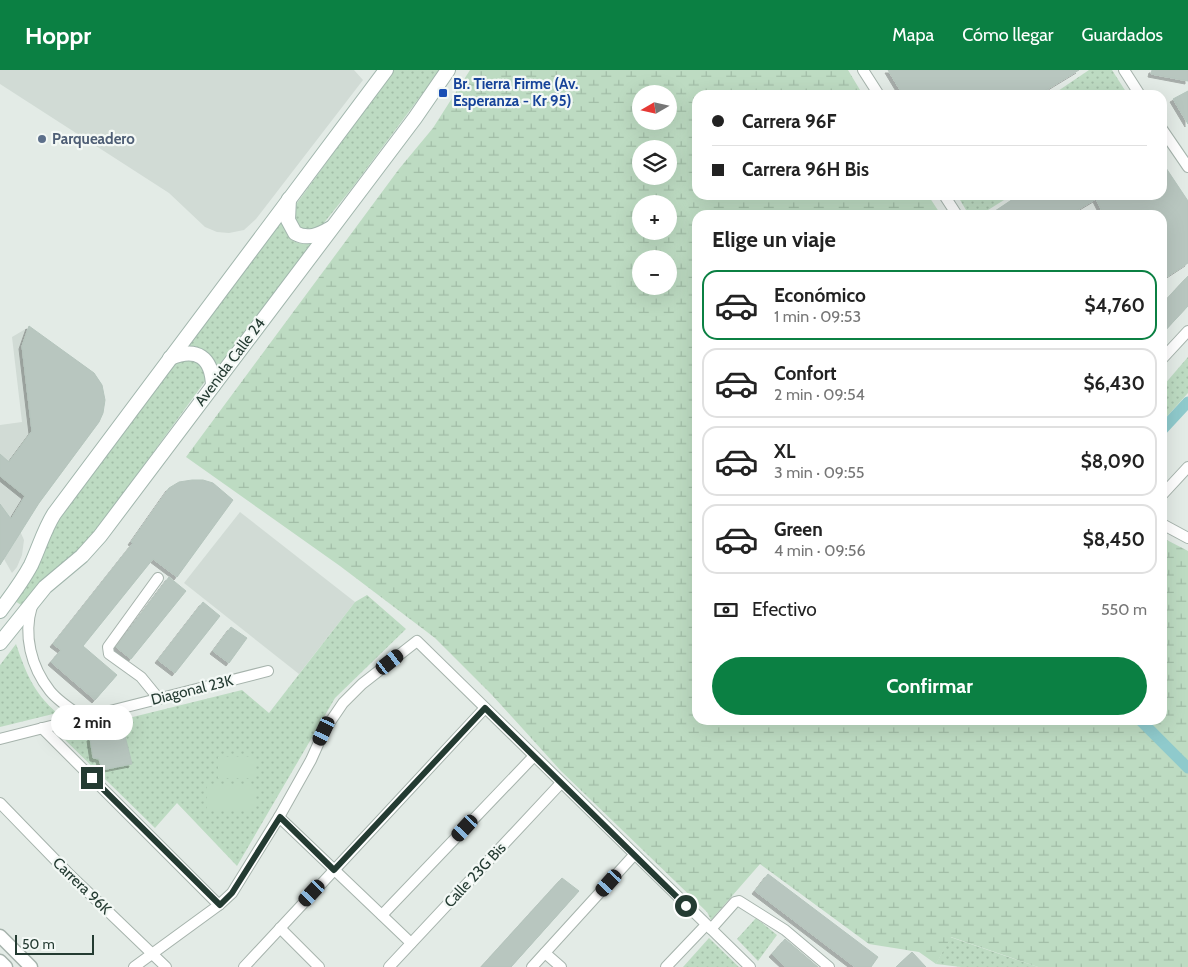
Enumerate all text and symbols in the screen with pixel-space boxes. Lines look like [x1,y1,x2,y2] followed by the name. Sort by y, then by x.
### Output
[25,21,91,50] text: Hoppr
[892,24,934,46] text: Mapa
[962,24,1054,46] text: Cómo llegar
[1082,24,1163,46] text: Guardados
[453,75,578,110] place label: Br. Tierra Firme (Av. Esperanza - Kr 95)
[632,85,678,130] north arrow
[632,85,677,295] map controls
[437,87,449,99] marker: Br. Tierra Firme (Av. Esperanza - Kr 95)
[742,110,836,133] text: Carrera 96F
[52,130,135,148] place label: Parqueadero
[36,133,48,145] marker: Parqueadero
[632,140,677,185] button: layers
[742,158,869,181] text: Carrera 96H Bis
[632,195,677,240] button: +
[712,226,836,253] text: Elige un viaje
[632,250,677,295] button: −
[714,283,759,328] icon: car
[774,284,866,307] text: Económico
[1084,294,1145,317] text: $4,760
[774,307,861,326] text: 1 min · 09:53
[191,314,269,409] street label: Avenida Calle 24
[714,361,759,406] icon: car
[774,362,837,385] text: Confort
[1083,372,1145,395] text: $6,430
[774,385,865,404] text: 2 min · 09:54
[714,439,759,484] icon: car
[774,440,795,463] text: XL
[1081,450,1145,473] text: $8,090
[774,463,865,482] text: 3 min · 09:55
[714,517,759,562] icon: car
[774,518,823,541] text: Green
[1083,528,1145,551] text: $8,450
[774,541,866,560] text: 4 min · 09:56
[712,596,740,624] icon: cash
[752,598,817,621] text: Efectivo
[1101,600,1147,619] text: 550 m
[373,647,406,677] car
[712,657,1147,715] button: Confirmar
[149,671,235,709] street label: Diagonal 23K
[51,706,133,740] callout: 2 min
[73,713,111,732] text: 2 min
[310,714,337,748] car
[81,767,103,789] route end
[449,812,480,844] car
[440,839,510,911] street label: Calle 23G Bis
[49,854,115,919] street label: Carrera 96K
[593,867,624,899] car
[296,877,327,909] car
[675,895,697,917] route start
[15,932,94,955] scale bar
[22,935,55,953] text: 50 m

